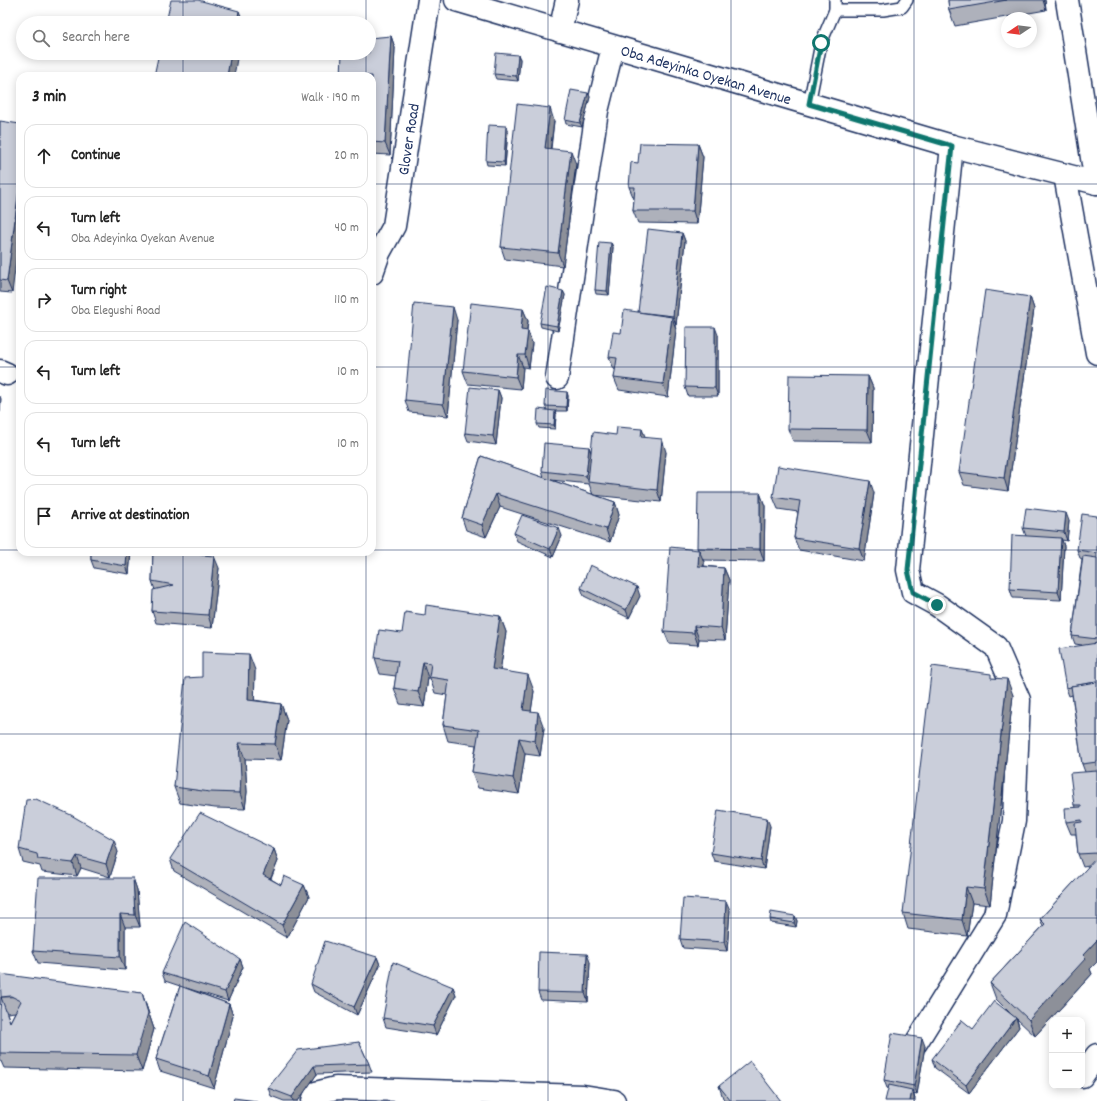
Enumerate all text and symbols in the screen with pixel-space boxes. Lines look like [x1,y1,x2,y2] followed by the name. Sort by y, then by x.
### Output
[1001,12,1037,48] north arrow
[16,16,376,60] search box
[30,27,52,49] icon: search
[62,27,130,49] text: Search here
[812,34,830,52] route start
[618,40,794,112] street label: Oba Adeyinka Oyekan Avenue
[32,86,66,110] text: 3 min
[301,89,360,108] text: Walk · 190 m
[393,102,427,177] street label: Glover Road
[33,145,55,167] icon: ahead
[71,145,120,167] text: Continue
[334,147,359,166] text: 20 m
[71,208,120,230] text: Turn left
[33,217,55,239] icon: left
[335,219,359,238] text: 40 m
[71,230,215,249] text: Oba Adeyinka Oyekan Avenue
[71,280,127,302] text: Turn right
[33,289,55,311] icon: right
[334,291,359,310] text: 110 m
[71,302,160,321] text: Oba Elegushi Road
[33,361,55,383] icon: left
[71,361,120,383] text: Turn left
[337,363,359,382] text: 10 m
[33,433,55,455] icon: left
[71,433,120,455] text: Turn left
[337,435,359,454] text: 10 m
[33,505,55,527] icon: arrive
[71,505,189,527] text: Arrive at destination
[928,596,946,614] route end
[1049,1017,1085,1089] map controls
[1049,1017,1085,1053] button: +
[1049,1053,1085,1089] button: −

